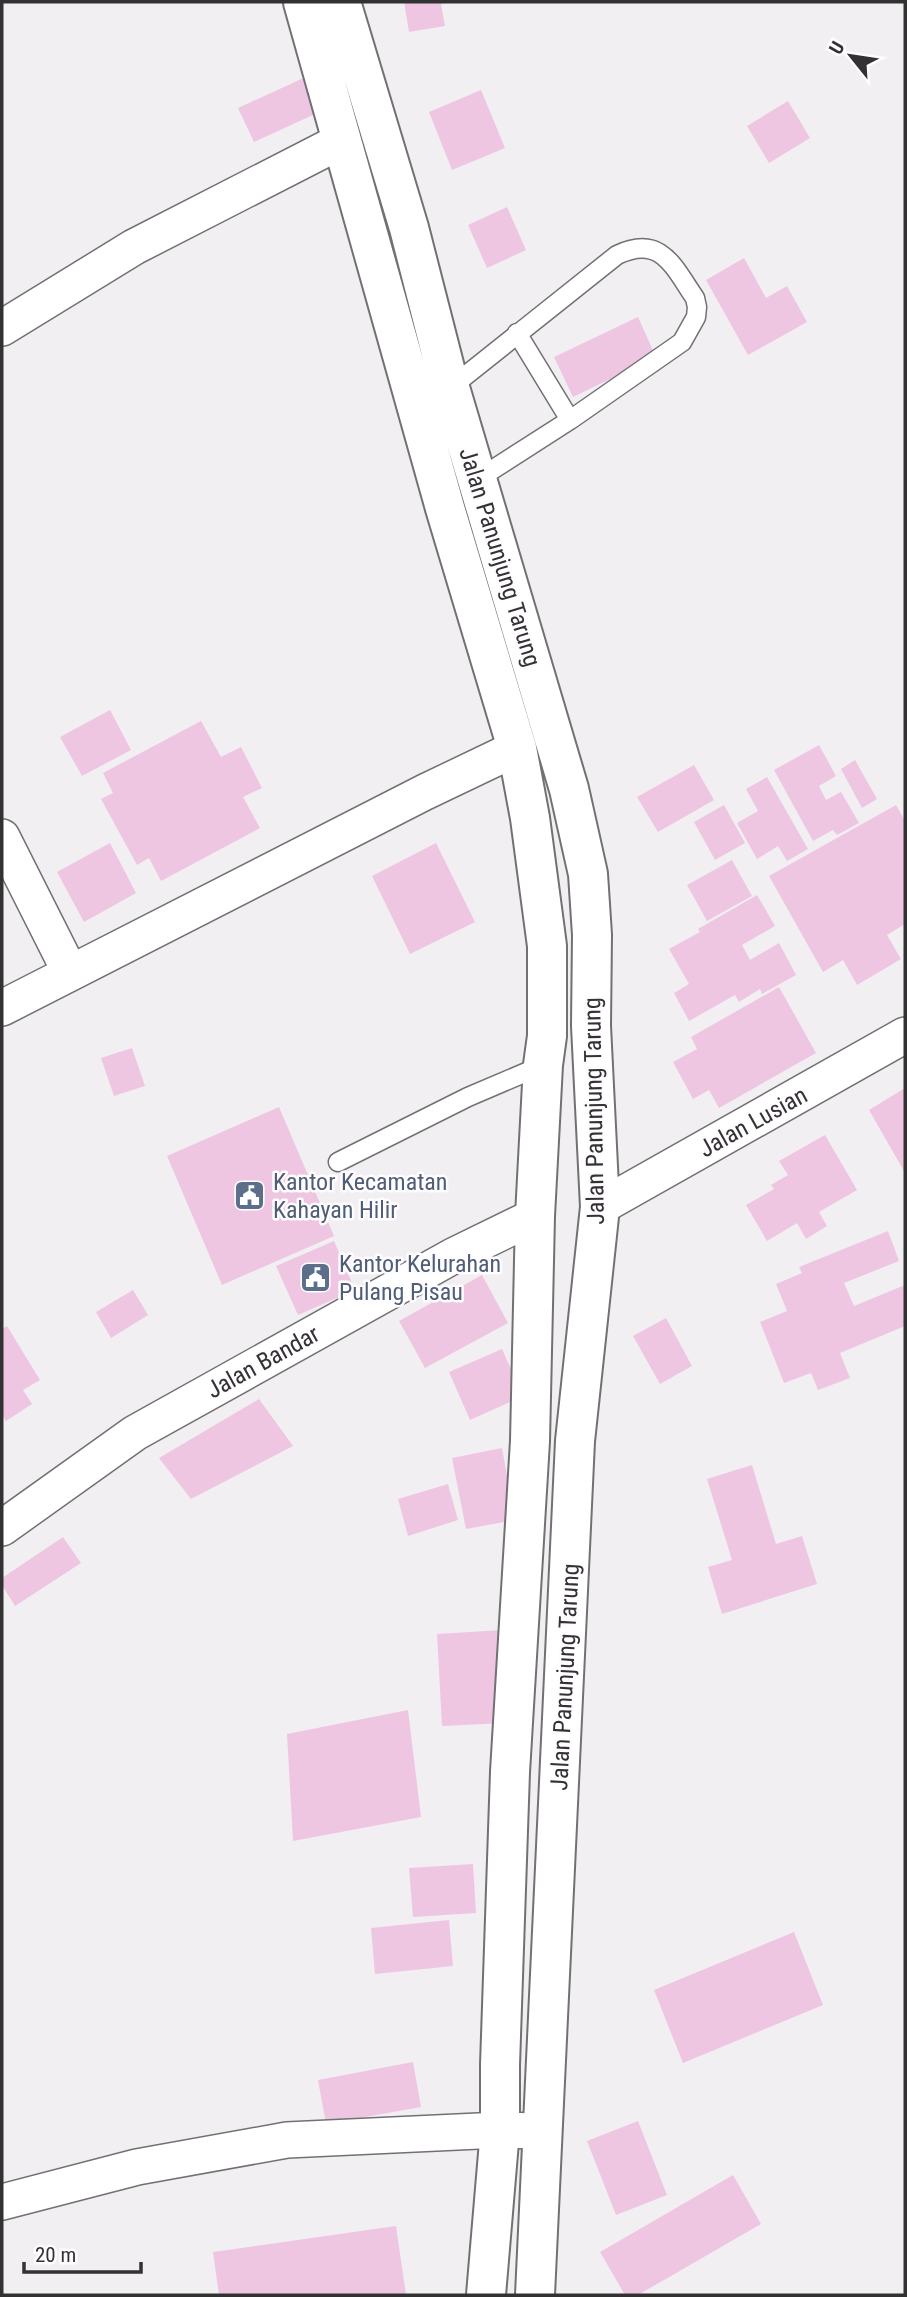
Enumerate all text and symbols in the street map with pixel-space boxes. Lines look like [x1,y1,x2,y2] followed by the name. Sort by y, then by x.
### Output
[816,21,886,91] north arrow
[824,37,849,58] text: U
[453,444,547,670] street label: Jalan Panunjung Tarung
[578,997,610,1225] street label: Jalan Panunjung Tarung
[694,1081,812,1163] street label: Jalan Lusian
[273,1168,447,1224] place label: Kantor Kecamatan Kahayan Hilir
[233,1179,267,1213] public building icon: Kantor Kecamatan Kahayan Hilir
[339,1250,501,1306] place label: Kantor Kelurahan Pulang Pisau
[299,1261,333,1295] public building icon: Kantor Kelurahan Pulang Pisau
[202,1320,324,1404] street label: Jalan Bandar
[545,1563,585,1791] street label: Jalan Panunjung Tarung
[24,2230,142,2274] scale bar
[35,2243,76,2267] text: 20 m

